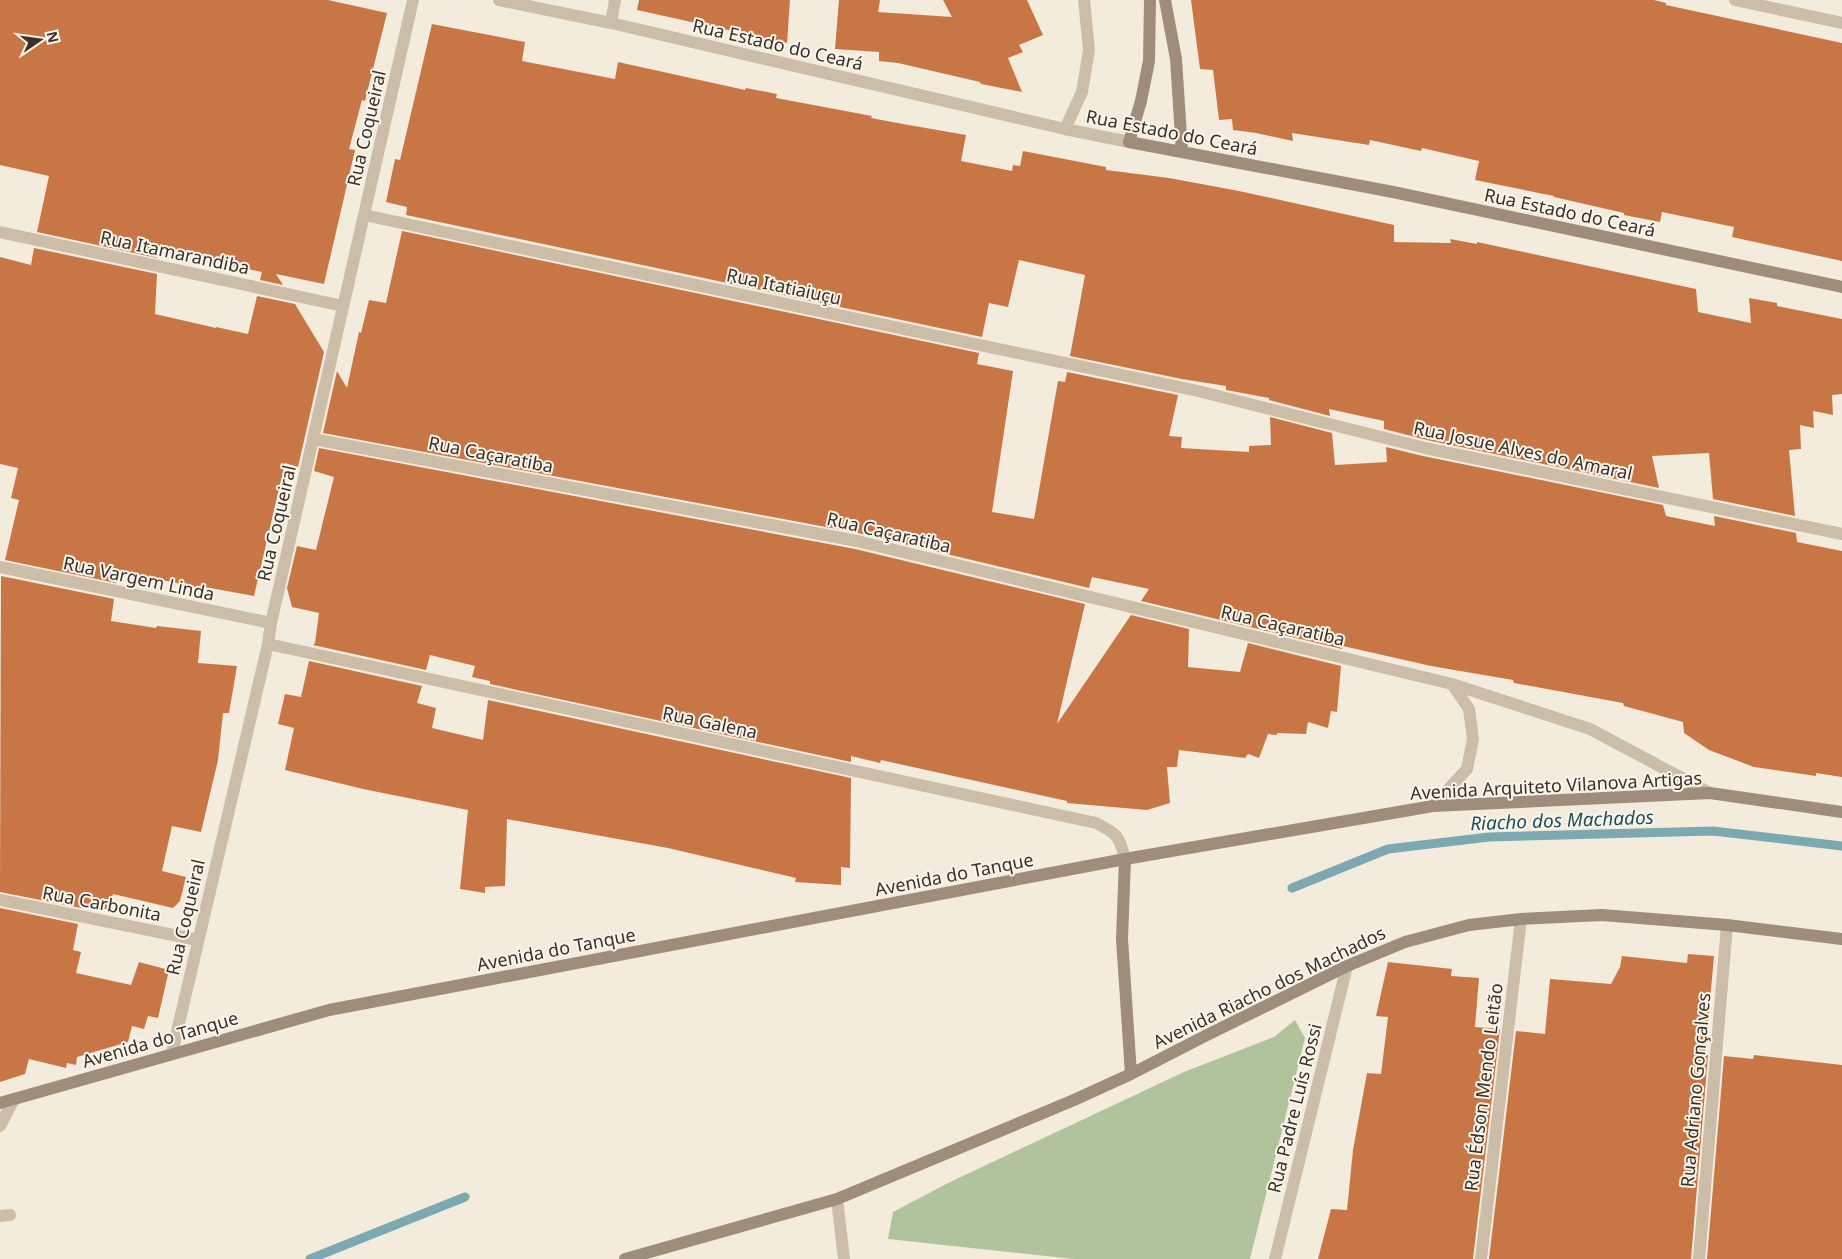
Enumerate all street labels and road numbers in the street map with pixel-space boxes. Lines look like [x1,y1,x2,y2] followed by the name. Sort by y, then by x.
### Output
[690,13,866,75] street label: Rua Estado do Ceará
[341,68,391,188] street label: Rua Coqueiral
[1084,104,1260,160] street label: Rua Estado do Ceará
[1482,182,1658,242] street label: Rua Estado do Ceará
[98,224,252,280] street label: Rua Itamarandiba
[724,262,844,310] street label: Rua Itatiaiuçu
[1411,415,1635,485] street label: Rua Josue Alves do Amaral
[426,430,556,478] street label: Rua Caçaratiba
[251,463,301,583] street label: Rua Coqueiral
[825,506,953,558] street label: Rua Caçaratiba
[61,550,217,606] street label: Rua Vargem Linda
[1219,599,1347,651] street label: Rua Caçaratiba
[660,700,760,744] street label: Rua Galena
[1409,765,1703,805] street label: Avenida Arquiteto Vilanova Artigas
[873,847,1035,901] street label: Avenida do Tanque
[160,857,210,977] street label: Rua Coqueiral
[41,880,163,926] street label: Rua Carbonita
[1149,920,1389,1054] street label: Avenida Riacho dos Machados
[475,922,637,976] street label: Avenida do Tanque
[1458,982,1508,1192] street label: Rua Édson Mendo Leitão
[1675,992,1715,1188] street label: Rua Adriano Gonçalves
[79,1005,241,1073] street label: Avenida do Tanque
[1261,1021,1327,1195] street label: Rua Padre Luís Rossi

